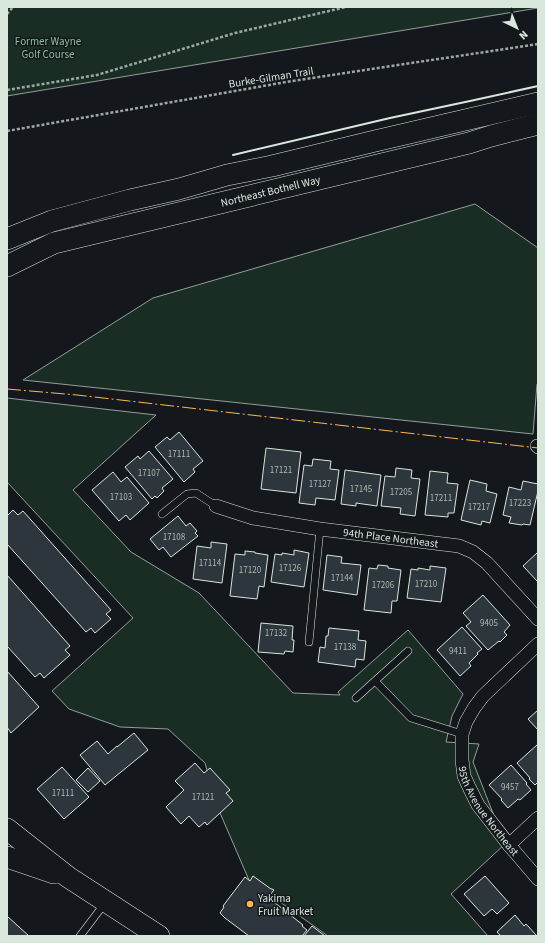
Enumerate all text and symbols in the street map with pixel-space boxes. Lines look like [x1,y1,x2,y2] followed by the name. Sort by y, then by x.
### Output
[497,8,537,48] north arrow
[516,27,531,43] text: N
[15,34,82,62] park label: Former Wayne Golf Course
[228,63,315,92] street label: Burke-Gilman Trail
[219,172,322,211] street label: Northeast Bothell Way
[168,448,190,461] house number: 17111
[270,464,292,477] house number: 17121
[138,467,161,480] house number: 17107
[309,478,332,491] house number: 17127
[350,483,373,496] house number: 17145
[390,486,413,499] house number: 17205
[110,491,133,504] house number: 17103
[430,492,452,505] house number: 17211
[509,497,532,510] house number: 17223
[468,501,491,514] house number: 17217
[342,525,439,551] street label: 94th Place Northeast
[163,531,186,544] house number: 17108
[199,557,222,570] house number: 17114
[279,562,302,575] house number: 17126
[239,564,262,577] house number: 17120
[331,572,354,585] house number: 17144
[415,578,438,591] house number: 17210
[372,579,395,592] house number: 17206
[480,617,498,630] house number: 9405
[265,627,288,640] house number: 17132
[334,641,357,654] house number: 17138
[449,645,467,658] house number: 9411
[455,765,522,859] street label: 95th Avenue Northeast
[501,781,519,794] house number: 9457
[52,787,74,800] house number: 17111
[192,791,214,804] house number: 17121
[257,891,314,919] place label: Yakima Fruit Market
[245,899,255,909] marker: Yakima Fruit Market

